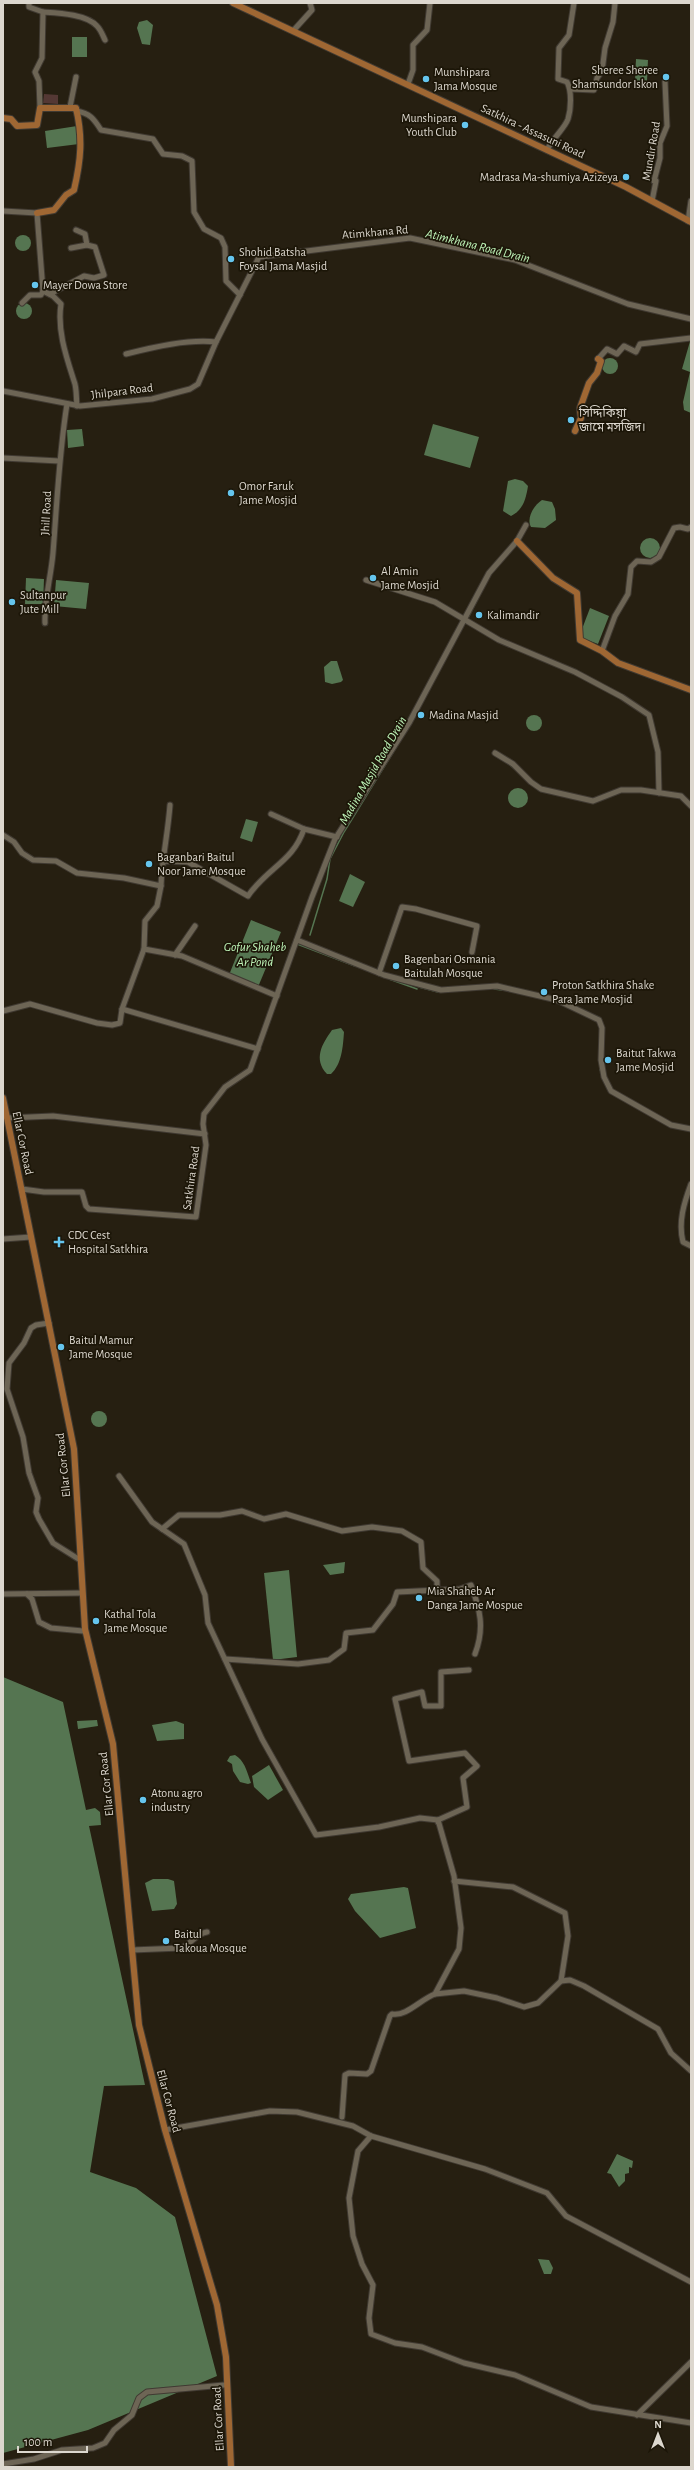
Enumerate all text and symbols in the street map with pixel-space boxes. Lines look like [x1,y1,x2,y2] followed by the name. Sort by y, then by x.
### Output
[572,64,658,90] place label: Sheree Sheree Shamsundor Iskon
[434,66,497,92] place label: Munshipara Jama Mosque
[661,72,671,82] marker: Sheree Sheree Shamsundor Iskon
[421,74,431,84] marker: Munshipara Jama Mosque
[479,102,587,160] street label: Satkhira - Assasuni Road
[401,112,457,138] place label: Munshipara Youth Club
[460,120,470,130] marker: Munshipara Youth Club
[640,120,662,182] street label: Mundir Road
[480,171,618,184] place label: Madrasa Ma-shumiya Azizeya
[621,172,631,182] marker: Madrasa Ma-shumiya Azizeya
[341,223,409,241] street label: Atimkhana Rd
[423,227,531,266] water label: Atimkhana Road Drain
[239,246,327,273] place label: Shohid Batsha Foysal Jama Masjid
[226,254,236,264] marker: Shohid Batsha Foysal Jama Masjid
[43,279,127,292] place label: Mayer Dowa Store
[30,280,40,290] marker: Mayer Dowa Store
[90,381,154,401] street label: Jhilpara Road
[578,405,646,433] place label: সিদ্দিকিয়া জামে মসজিদ।
[566,415,576,425] marker: সিদ্দিকিয়া জামে মসজিদ।
[239,480,297,507] place label: Omor Faruk Jame Mosjid
[226,488,236,498] marker: Omor Faruk Jame Mosjid
[39,490,53,536] street label: Jhill Road
[381,565,439,592] place label: Al Amin Jame Mosjid
[368,573,378,583] marker: Al Amin Jame Mosjid
[20,589,66,615] place label: Sultanpur Jute Mill
[7,597,17,607] marker: Sultanpur Jute Mill
[487,609,539,621] place label: Kalimandir
[474,610,484,620] marker: Kalimandir
[429,709,498,722] place label: Madina Masjid
[416,710,426,720] marker: Madina Masjid
[337,715,410,827] water label: Madina Masjid Road Drain
[157,851,246,877] place label: Baganbari Baitul Noor Jame Mosque
[144,859,154,869] marker: Baganbari Baitul Noor Jame Mosque
[224,941,287,969] water label: Gofur Shaheb Ar Pond
[404,953,496,979] place label: Bagenbari Osmania Baitulah Mosque
[391,961,401,971] marker: Bagenbari Osmania Baitulah Mosque
[552,979,654,1006] place label: Proton Satkhira Shake Para Jame Mosjid
[539,987,549,997] marker: Proton Satkhira Shake Para Jame Mosjid
[616,1047,677,1074] place label: Baitut Takwa Jame Mosjid
[603,1055,613,1065] marker: Baitut Takwa Jame Mosjid
[10,1110,36,1176] street label: Ellar Cor Road
[181,1145,201,1211] street label: Satkhira Road
[68,1229,149,1255] place label: CDC Cest Hospital Satkhira
[53,1236,65,1248] marker: CDC Cest Hospital Satkhira
[69,1334,133,1360] place label: Baitul Mamur Jame Mosque
[56,1342,66,1352] marker: Baitul Mamur Jame Mosque
[54,1432,72,1498] street label: Ellar Cor Road
[427,1585,523,1611] place label: Mia Shaheb Ar Danga Jame Mospue
[414,1593,424,1603] marker: Mia Shaheb Ar Danga Jame Mospue
[104,1608,167,1634] place label: Kathal Tola Jame Mosque
[91,1616,101,1626] marker: Kathal Tola Jame Mosque
[97,1751,115,1817] street label: Ellar Cor Road
[151,1787,203,1814] place label: Atonu agro industry
[138,1795,148,1805] marker: Atonu agro industry
[174,1928,247,1954] place label: Baitul Takoua Mosque
[161,1936,171,1946] marker: Baitul Takoua Mosque
[155,2068,183,2134] street label: Ellar Cor Road
[210,2386,226,2452] street label: Ellar Cor Road
[638,2414,678,2454] north arrow
[654,2419,662,2430] text: N
[18,2428,87,2454] scale bar
[24,2436,52,2448] text: 100 m

